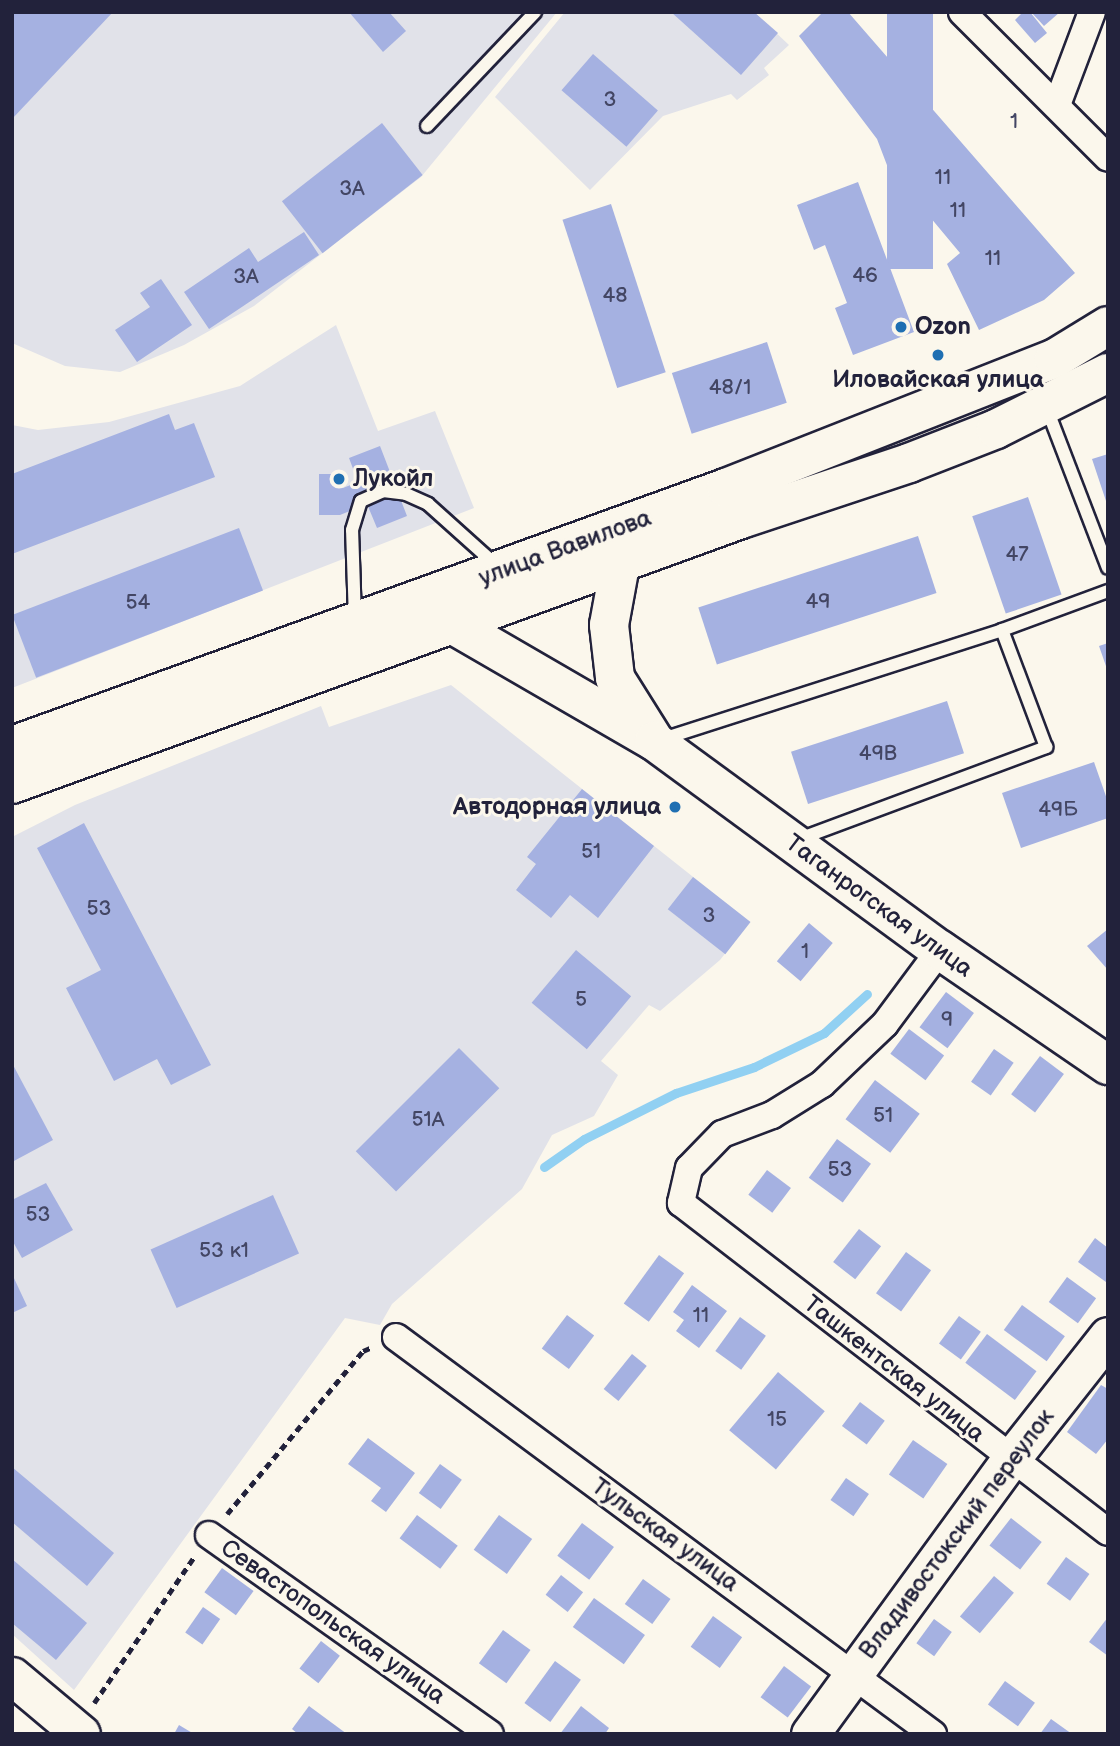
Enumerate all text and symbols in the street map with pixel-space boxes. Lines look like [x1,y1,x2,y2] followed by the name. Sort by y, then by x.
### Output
[604,87,616,113] house number: 3
[1010,109,1018,135] house number: 1
[935,165,951,191] house number: 11
[339,176,365,202] house number: 3А
[950,198,966,224] house number: 11
[985,246,1001,272] house number: 11
[852,263,878,289] house number: 46
[233,264,259,290] house number: 3А
[602,283,628,309] house number: 48
[915,313,971,341] place label: Ozon
[893,319,909,335] marker: Ozon
[930,347,946,363] marker: Иловайская улица
[832,366,1044,394] place label: Иловайская улица
[709,375,751,401] house number: 48/1
[353,465,433,493] place label: Лукойл
[331,471,347,487] marker: Лукойл
[475,503,655,593] street label: улица Вавилова
[1005,542,1029,568] house number: 47
[806,589,830,615] house number: 49
[126,590,150,616] house number: 54
[859,741,897,767] house number: 49В
[453,793,661,821] place label: Автодорная улица
[1038,797,1078,823] house number: 49Б
[667,799,683,815] marker: Автодорная улица
[780,828,978,984] street label: Таганрогская улица
[581,839,601,865] house number: 51
[87,896,111,922] house number: 53
[703,903,715,929] house number: 3
[801,939,809,965] house number: 1
[575,987,587,1013] house number: 5
[941,1007,953,1033] house number: 9
[873,1103,893,1129] house number: 51
[412,1107,444,1133] house number: 51А
[828,1157,852,1183] house number: 53
[26,1202,50,1228] house number: 53
[199,1238,249,1264] house number: 53 к1
[798,1289,990,1449] street label: Ташкентская улица
[693,1303,709,1329] house number: 11
[853,1403,1061,1665] street label: Владивостокский переулок
[767,1407,787,1433] house number: 15
[586,1472,744,1598] street label: Тульская улица
[215,1533,451,1711] street label: Севастопольская улица

